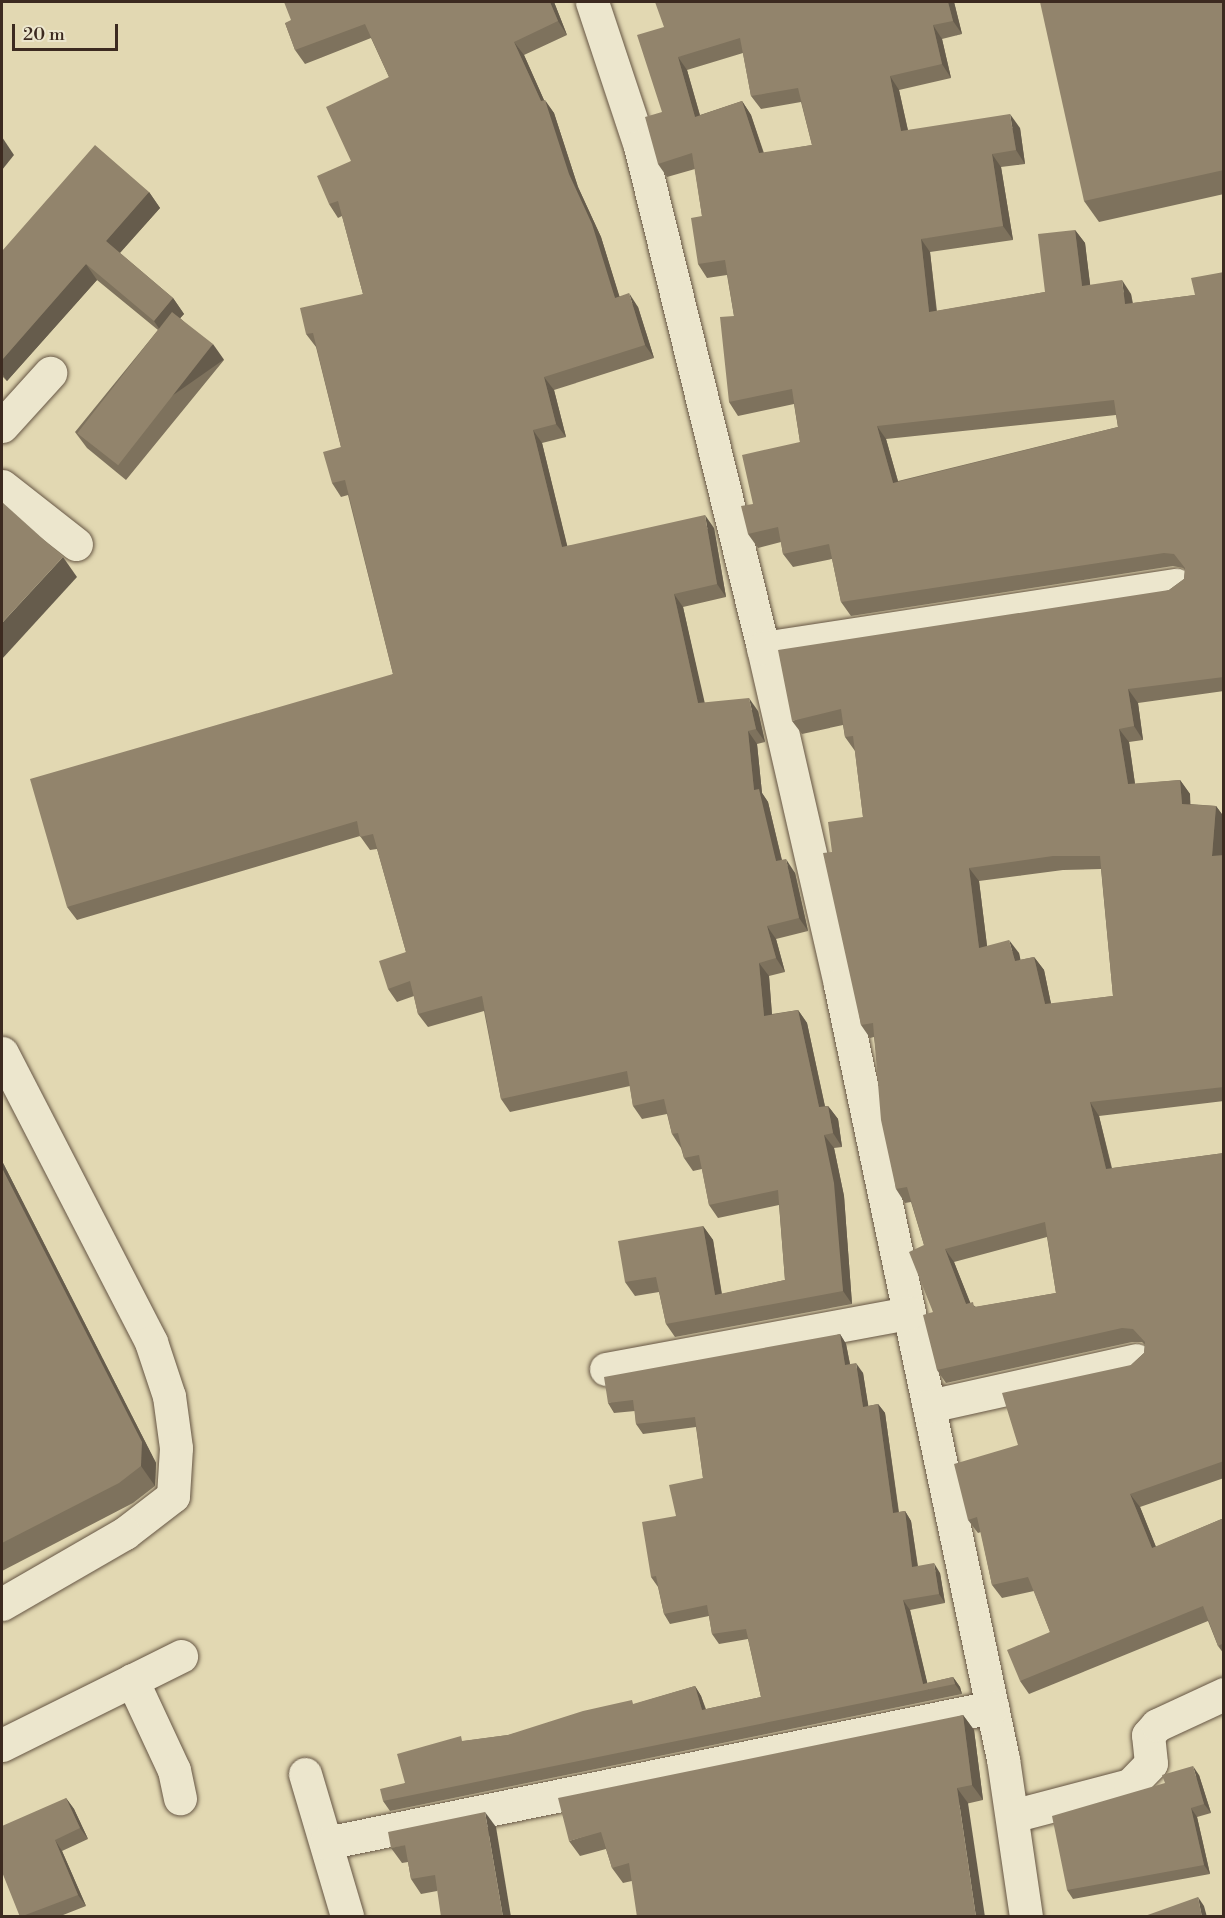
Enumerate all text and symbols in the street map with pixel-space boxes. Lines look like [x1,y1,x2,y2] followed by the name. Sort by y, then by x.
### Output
[15,12,122,50] scale bar
[23,23,65,46] text: 20 m

